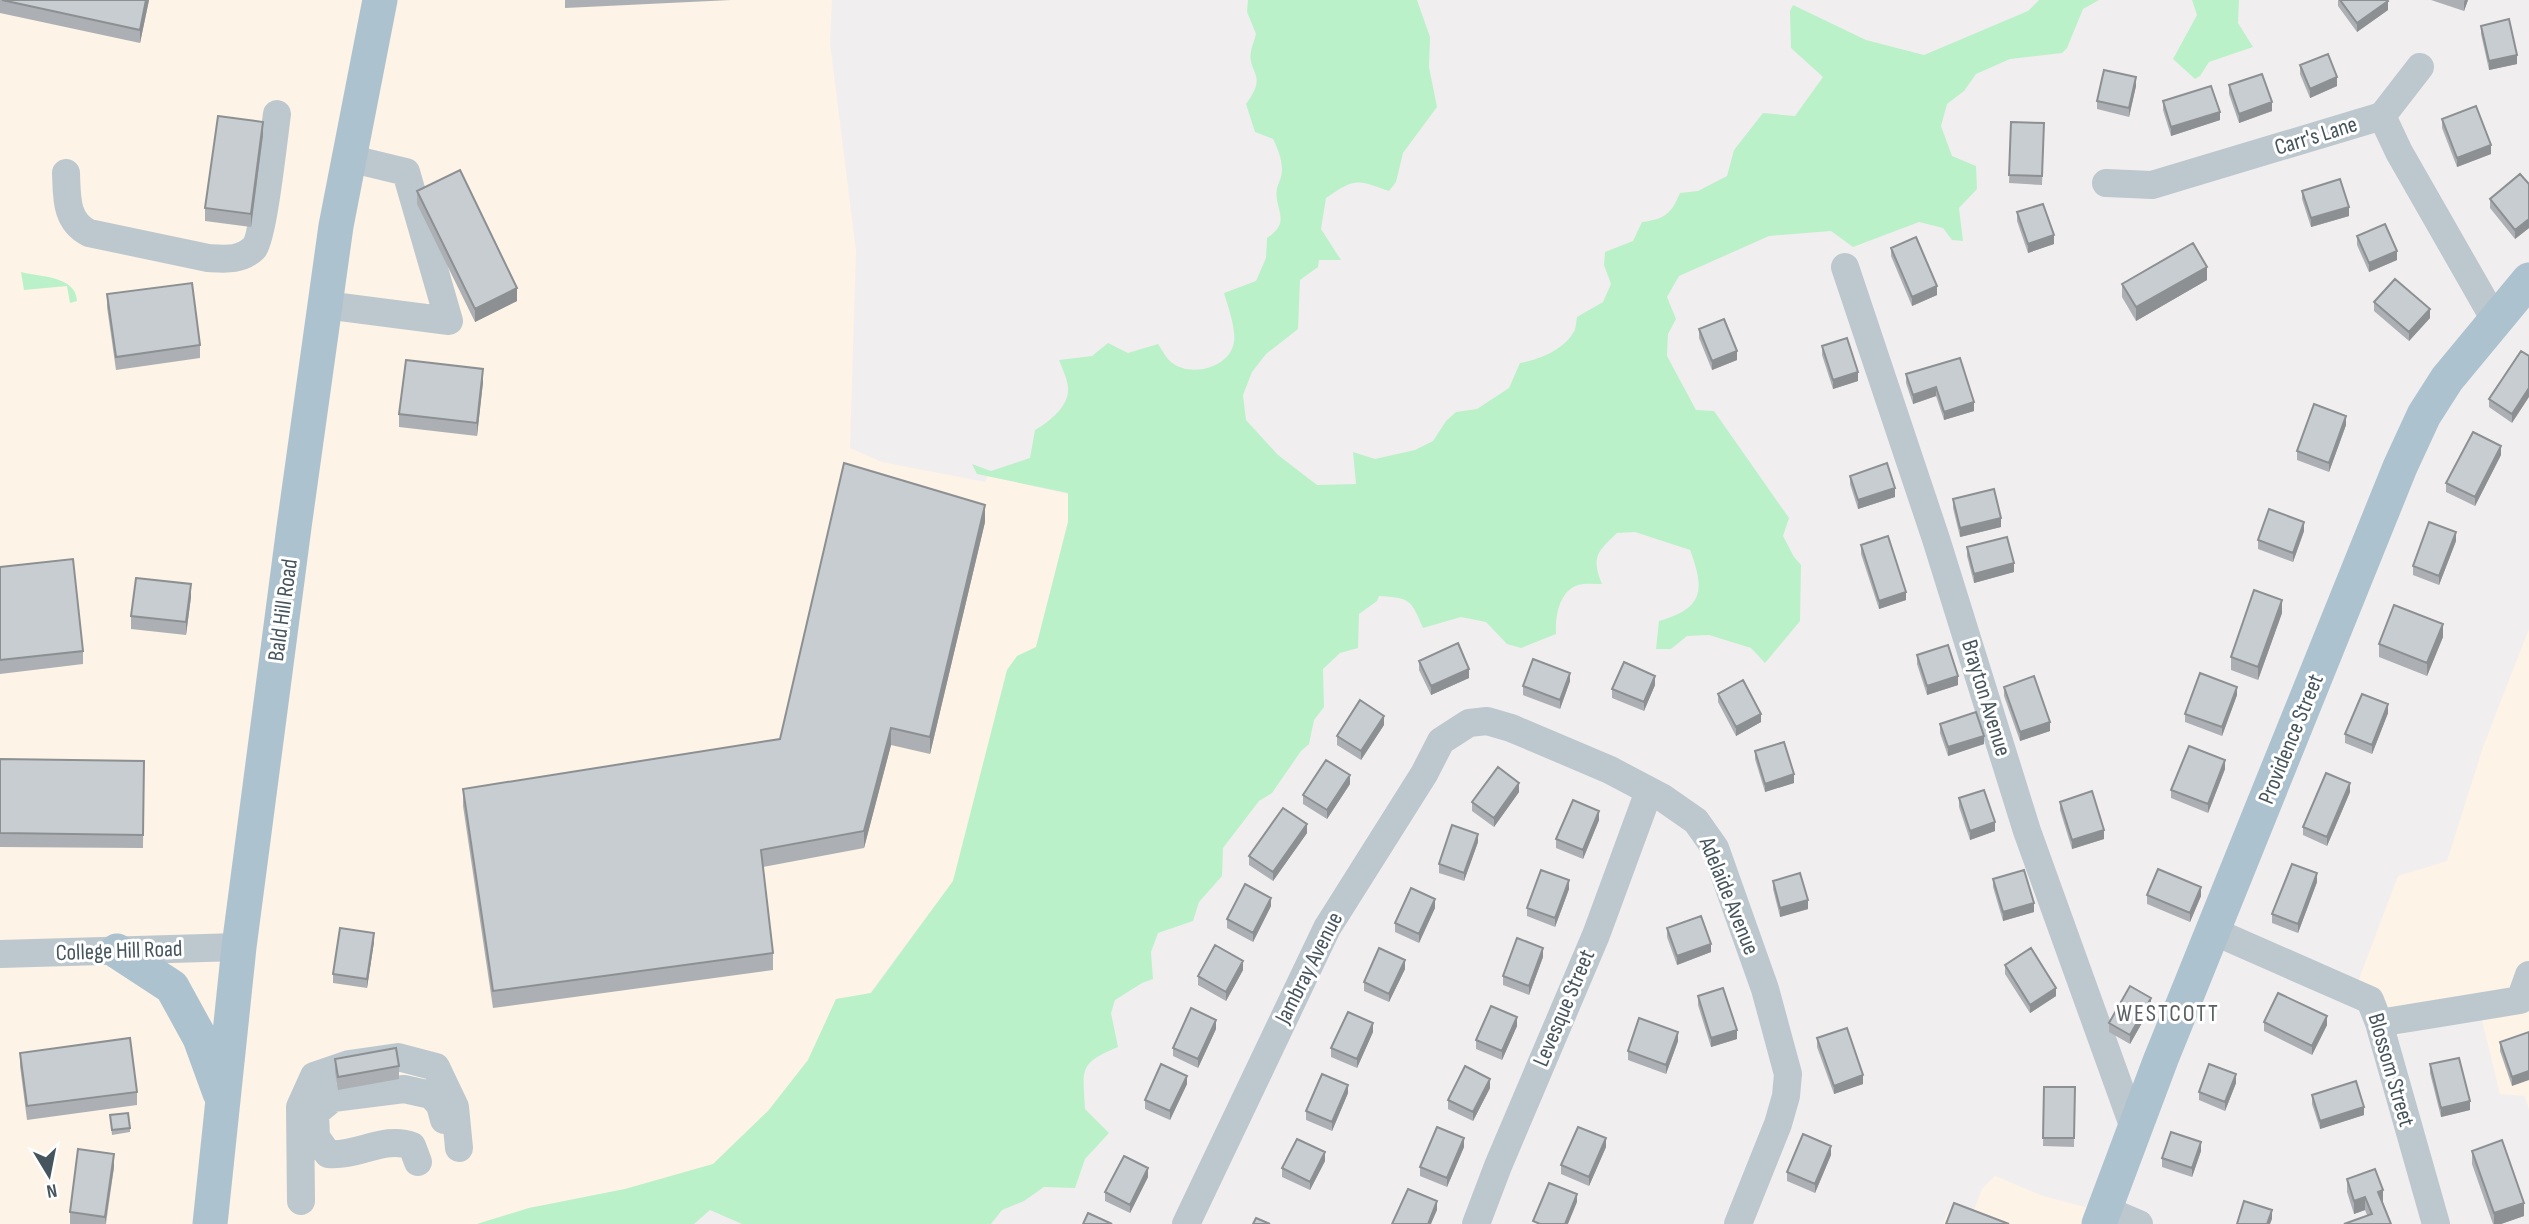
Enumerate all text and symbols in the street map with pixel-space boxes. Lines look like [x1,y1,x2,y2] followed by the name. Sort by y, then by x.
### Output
[2271,110,2361,162] street label: Carr's Lane
[262,557,304,663] street label: Bald Hill Road
[1955,636,2017,760] street label: Brayton Avenue
[2252,670,2330,808] street label: Providence Street
[1692,832,1765,959] street label: Adelaide Avenue
[1268,907,1349,1029] street label: Jambray Avenue
[55,935,183,967] street label: College Hill Road
[1527,945,1601,1071] street label: Levesque Street
[2116,999,2220,1028] district label: WESTCOTT
[2361,1010,2421,1130] street label: Blossom Street
[14,1140,84,1210] north arrow
[45,1178,59,1202] text: N

